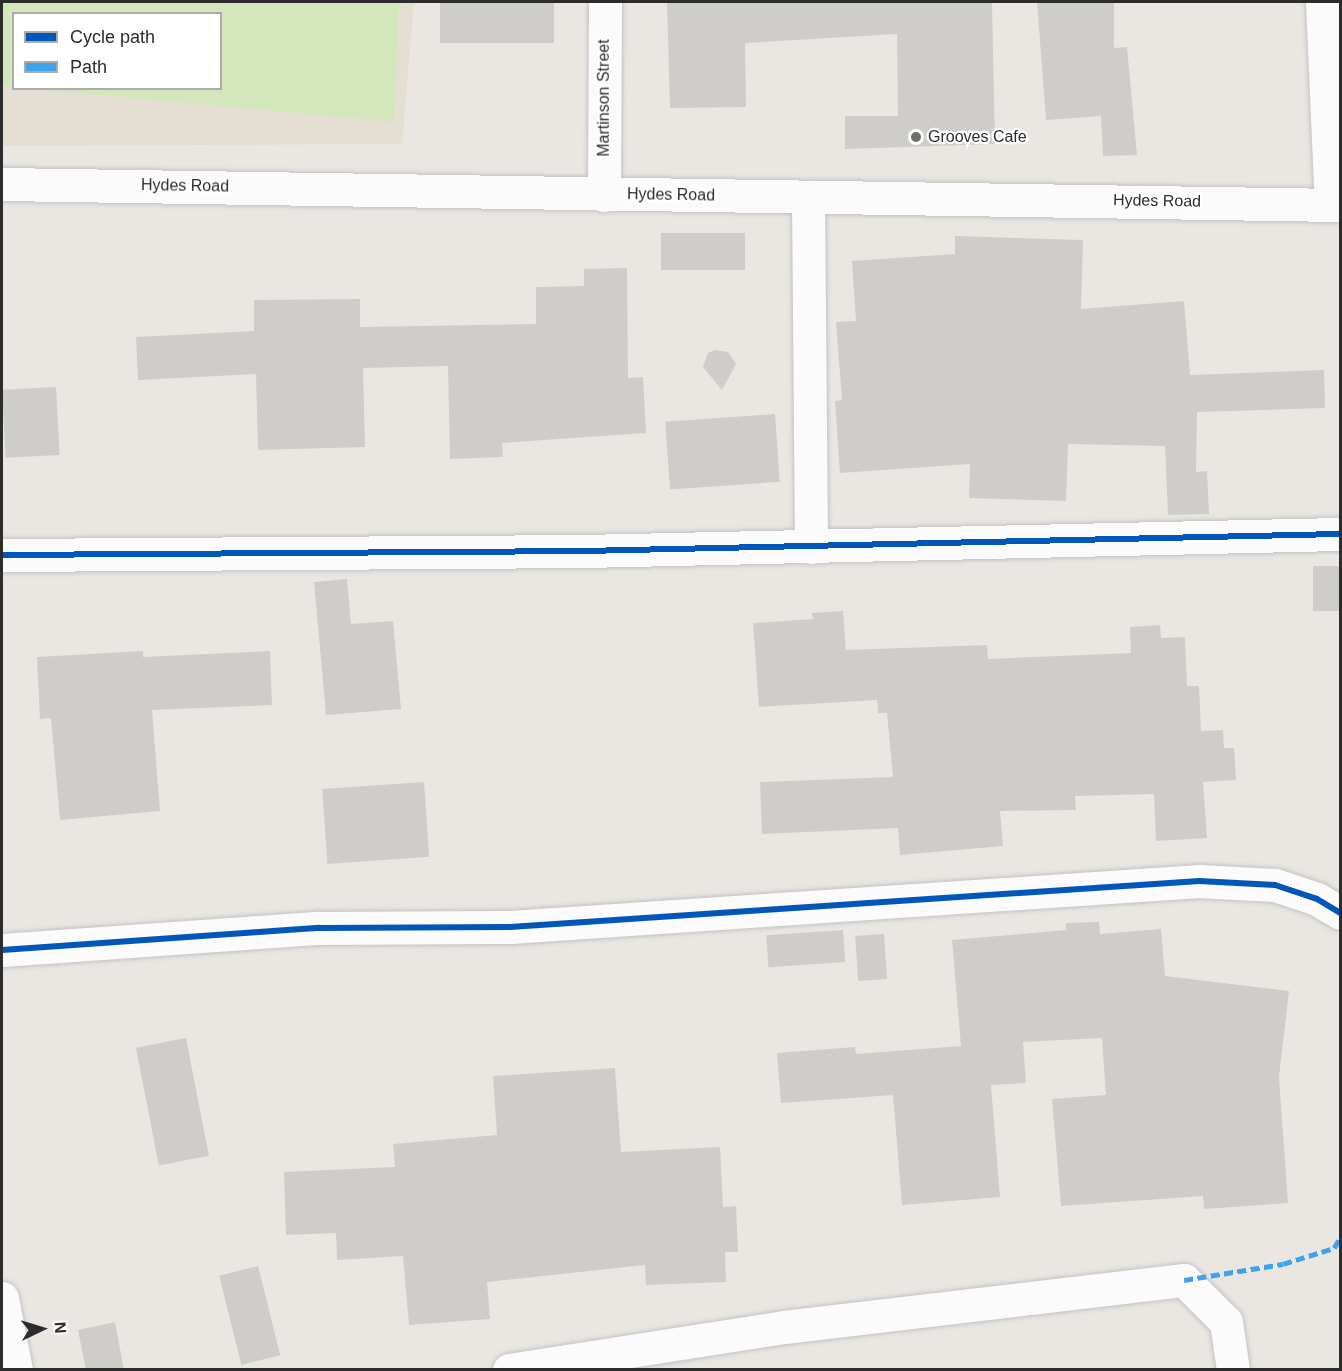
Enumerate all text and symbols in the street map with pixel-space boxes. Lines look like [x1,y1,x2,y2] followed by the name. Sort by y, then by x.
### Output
[12,12,222,90] legend
[70,27,155,47] text: Cycle path
[594,39,614,157] street label: Martinson Street
[70,57,107,77] text: Path
[928,127,1027,147] place label: Grooves Cafe
[909,130,923,144] marker: Grooves Cafe
[141,176,229,196] street label: Hydes Road
[627,185,715,205] street label: Hydes Road
[1113,191,1201,211] street label: Hydes Road
[12,1299,72,1359] north arrow
[52,1321,69,1334] text: N

